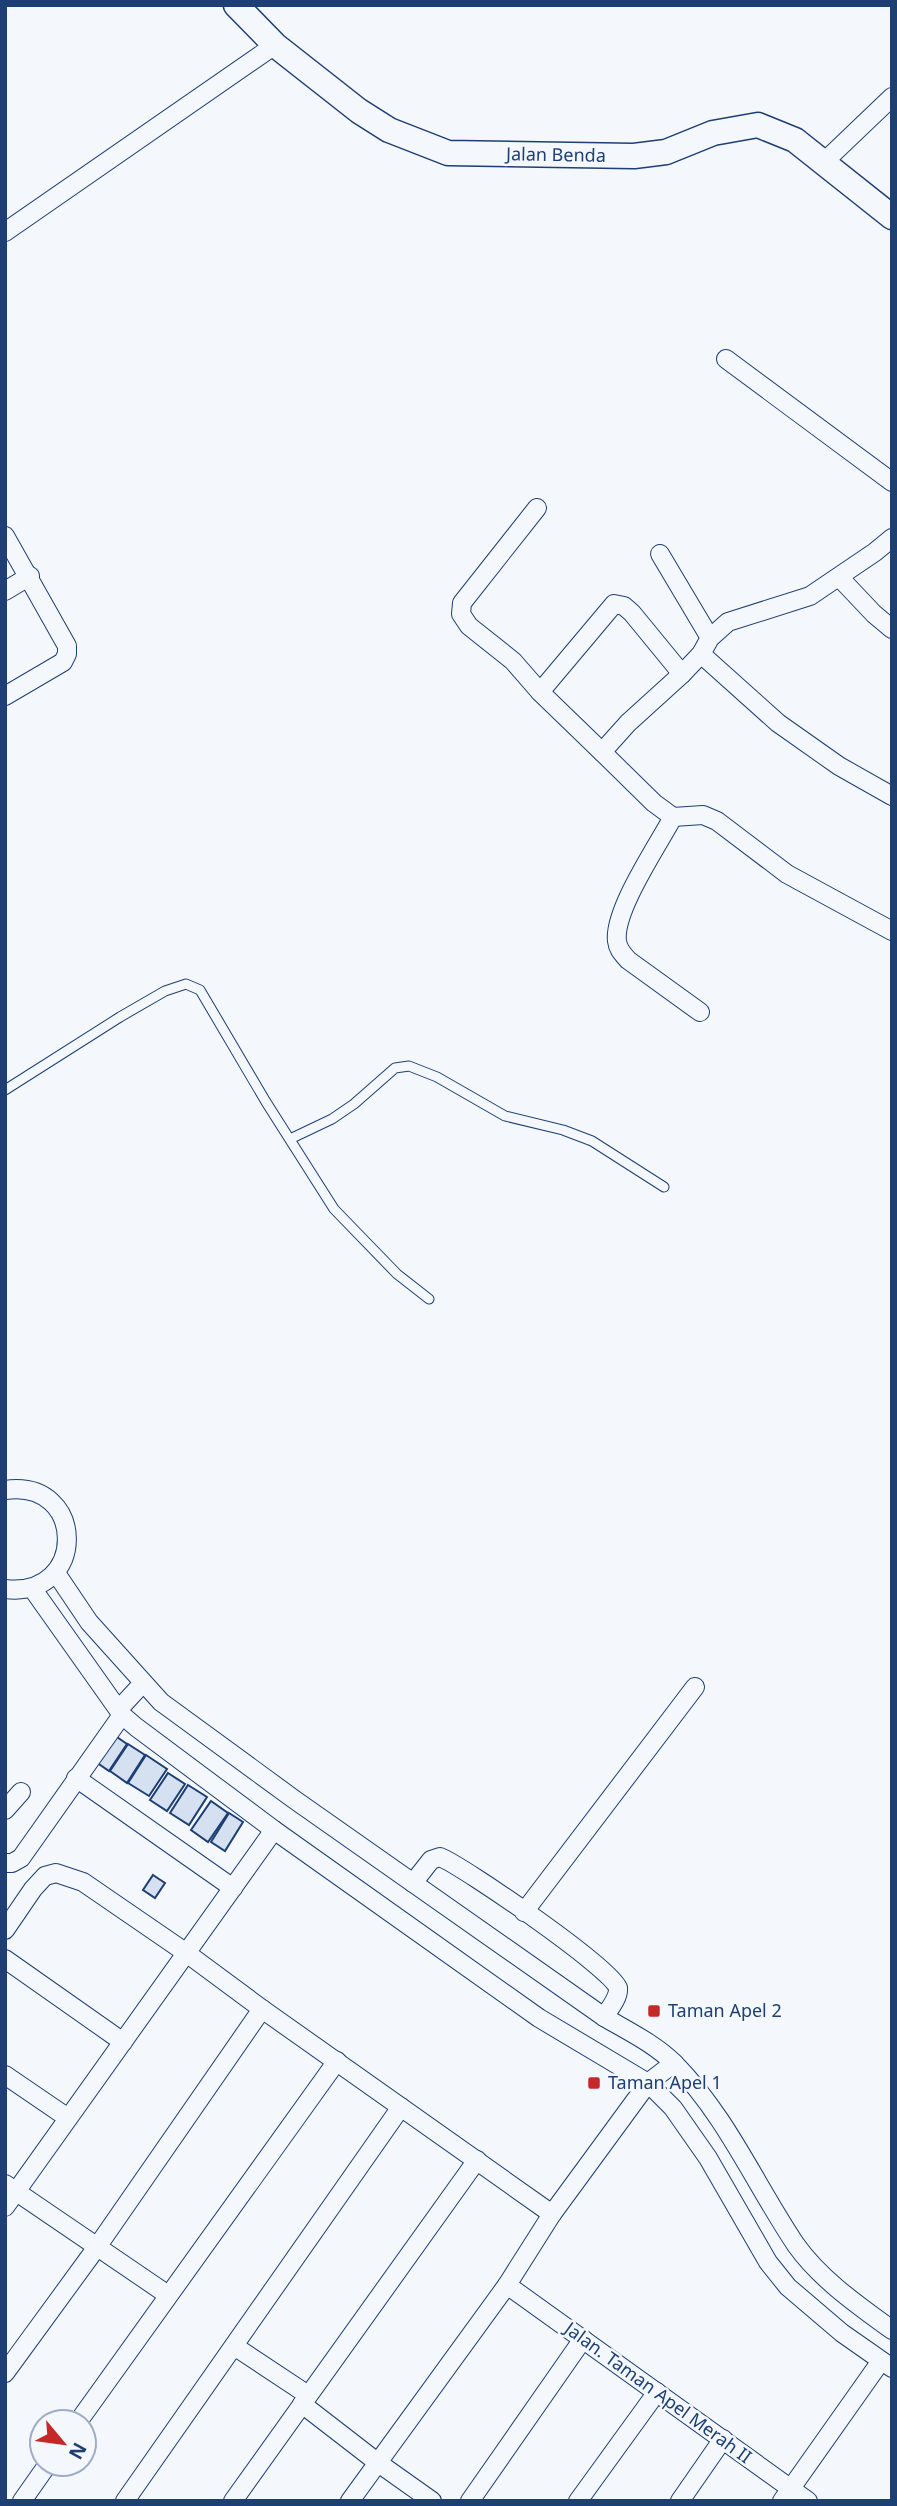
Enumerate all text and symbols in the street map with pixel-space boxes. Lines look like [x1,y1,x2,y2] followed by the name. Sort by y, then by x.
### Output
[504,141,606,167] street label: Jalan Benda
[668,1998,782,2022] place label: Taman Apel 2
[646,2003,662,2019] marker: Taman Apel 2
[608,2070,722,2094] place label: Taman Apel 1
[586,2075,602,2091] marker: Taman Apel 1
[559,2315,757,2468] street label: Jalan. Taman Apel Merah II
[28,2408,98,2478] north arrow
[63,2438,93,2464] text: N

